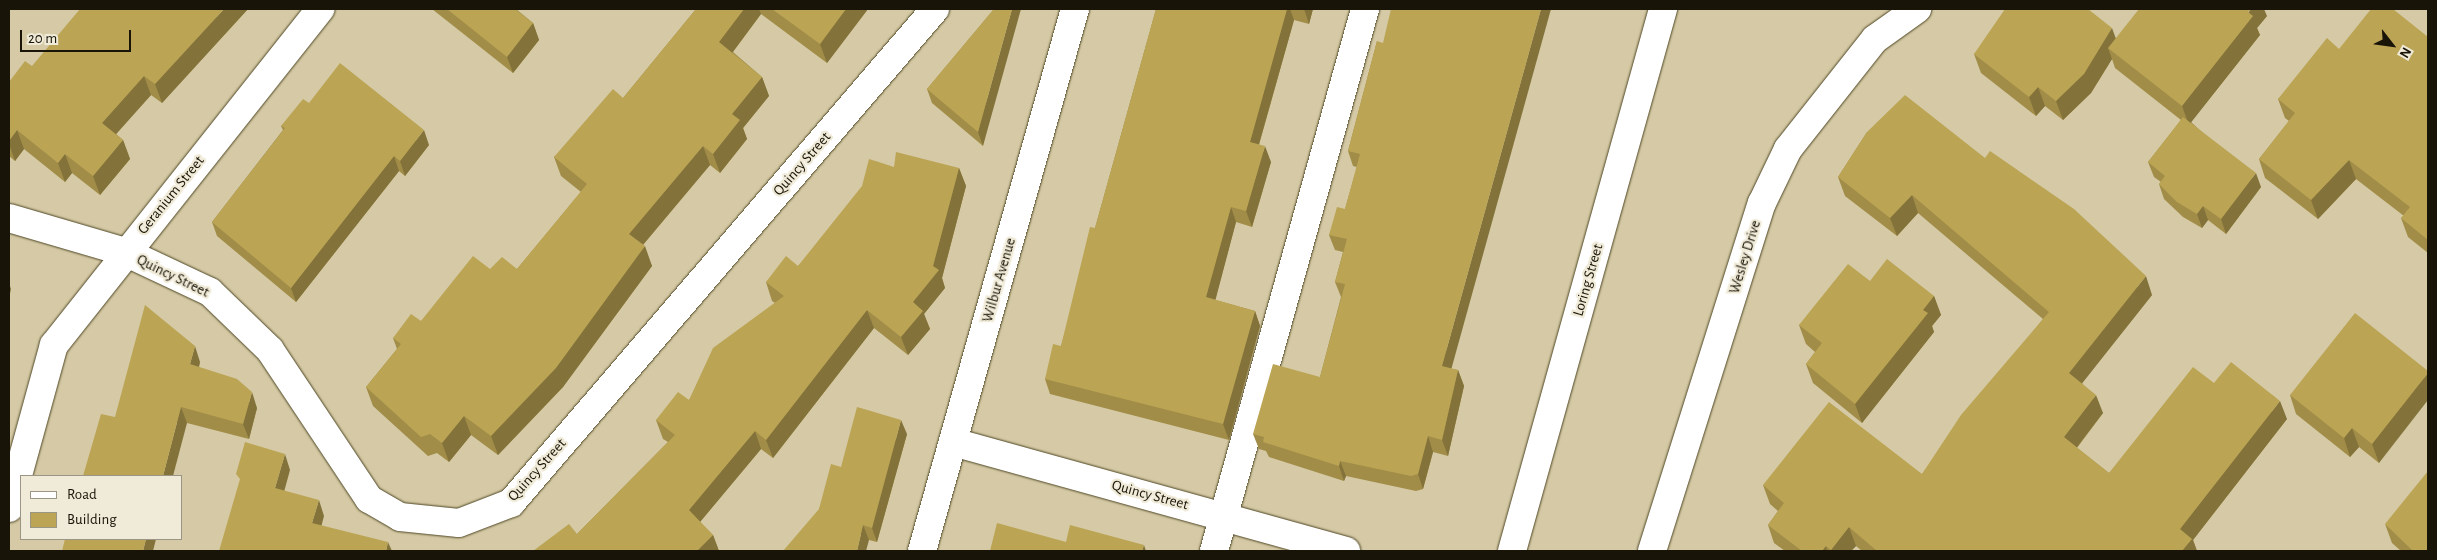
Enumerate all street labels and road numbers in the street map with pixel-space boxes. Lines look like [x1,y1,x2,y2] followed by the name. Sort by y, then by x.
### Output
[769,128,835,200] street label: Quincy Street
[134,152,208,238] street label: Geranium Street
[1725,218,1765,296] street label: Wesley Drive
[978,236,1020,324] street label: Wilbur Avenue
[1569,242,1607,318] street label: Loring Street
[134,251,212,301] street label: Quincy Street
[504,435,570,505] street label: Quincy Street
[1110,476,1190,514] street label: Quincy Street

